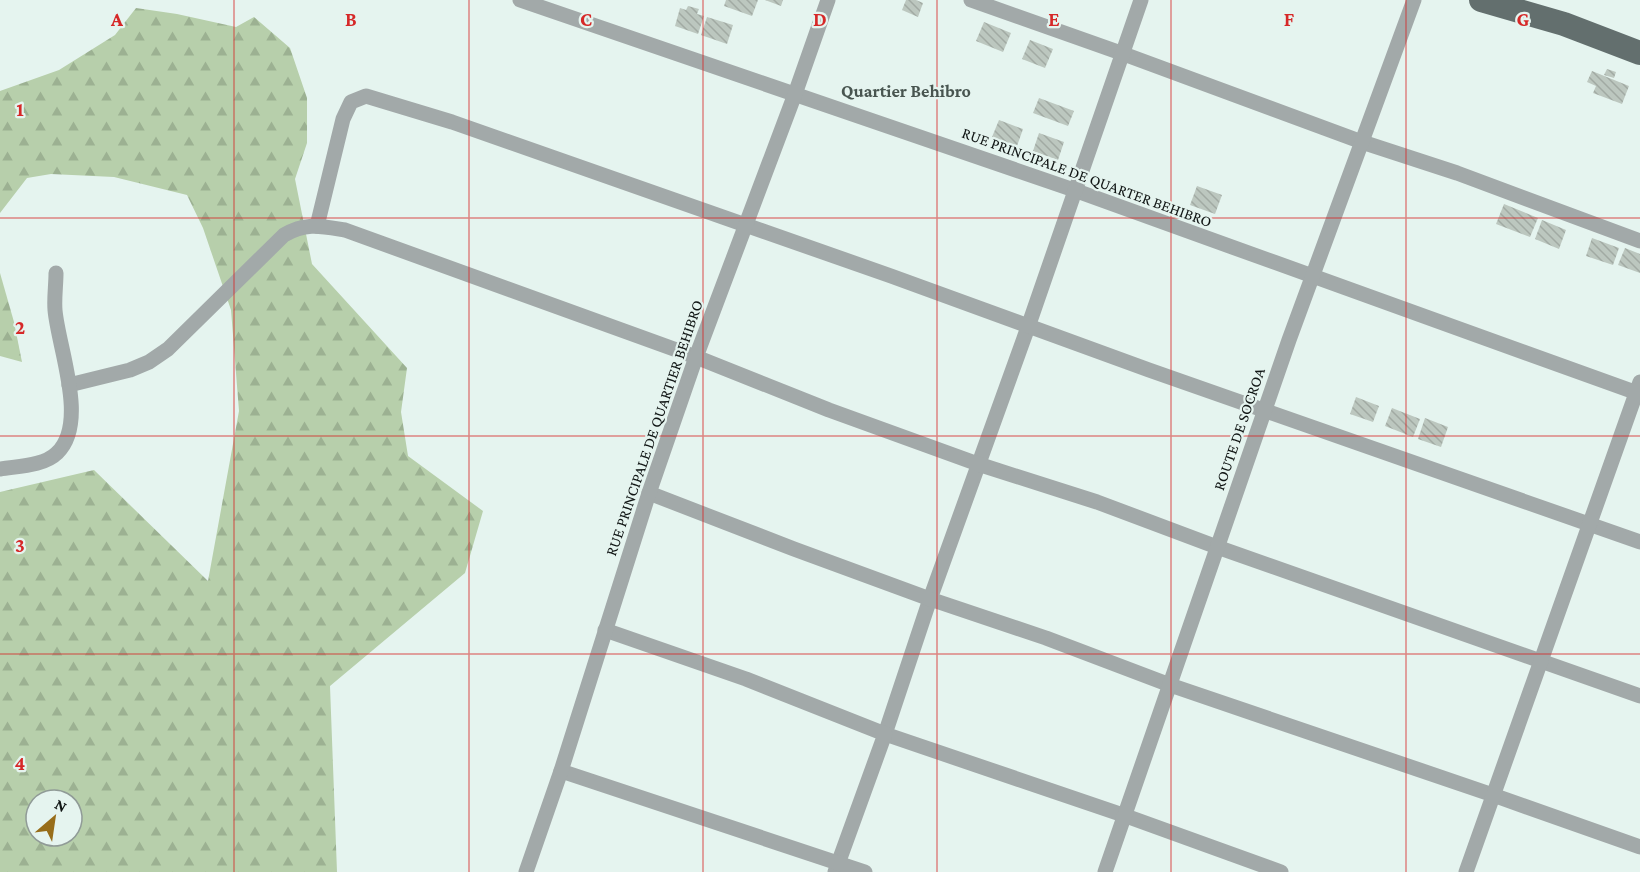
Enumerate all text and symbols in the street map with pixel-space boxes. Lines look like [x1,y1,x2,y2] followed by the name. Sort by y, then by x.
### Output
[110,8,124,30] text: A
[345,8,357,30] text: B
[580,8,592,30] text: C
[813,8,827,30] text: D
[1048,8,1060,30] text: E
[1284,8,1295,30] text: F
[1517,8,1530,30] text: G
[841,81,971,101] district label: Quartier Behibro
[16,98,24,120] text: 1
[960,124,1214,230] street label: RUE PRINCIPALE DE QUARTER BEHIBRO
[602,298,706,558] street label: RUE PRINCIPALE DE QUARTIER BEHIBRO
[15,316,25,338] text: 2
[1210,365,1268,493] street label: ROUTE DE SOCROA
[15,534,25,556] text: 3
[15,752,26,774] text: 4
[24,788,84,848] north arrow
[52,795,70,815] text: N

